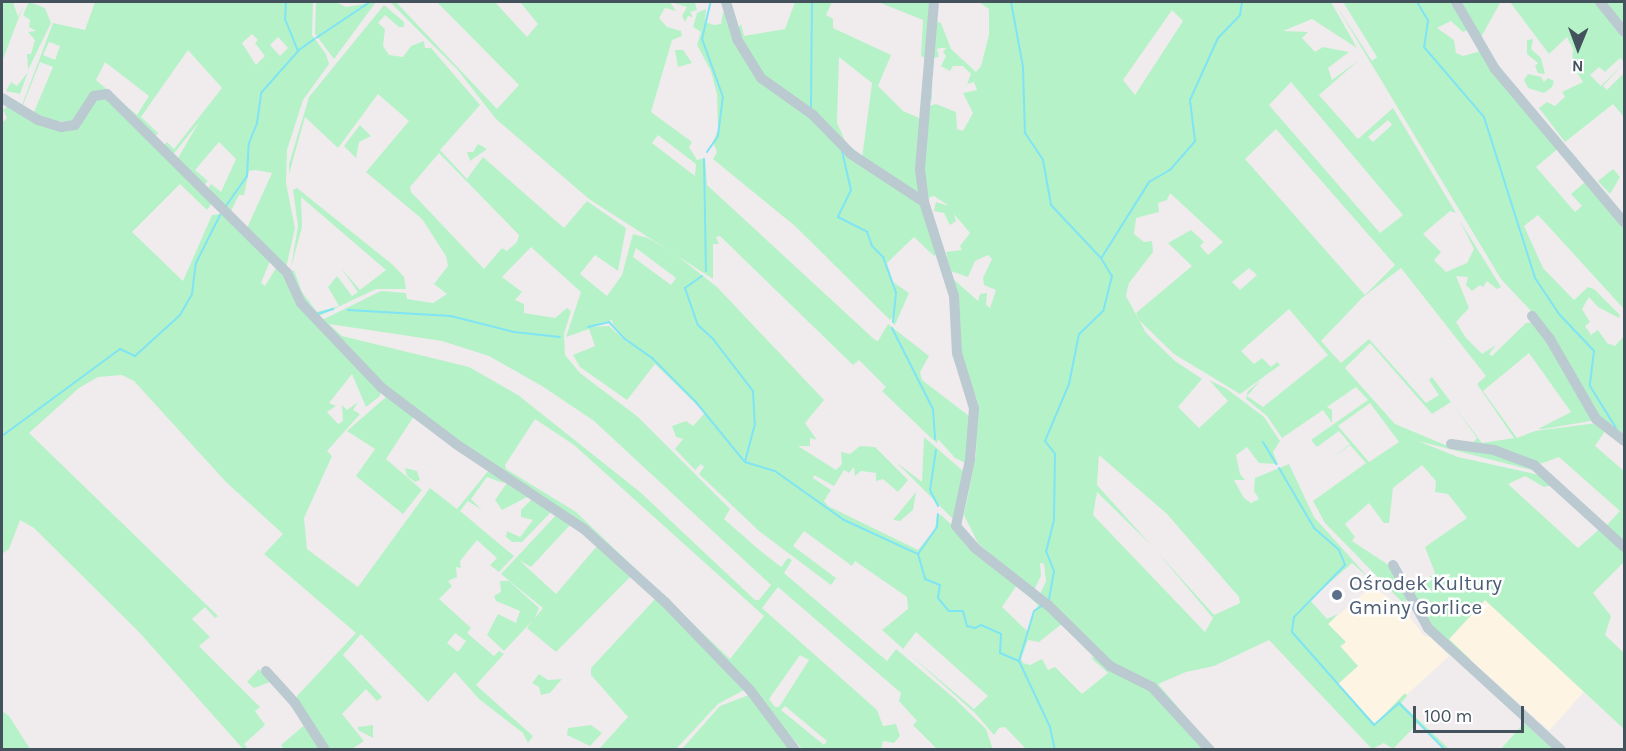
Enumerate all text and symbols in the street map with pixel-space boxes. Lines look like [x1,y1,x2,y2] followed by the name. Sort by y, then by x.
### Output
[1548,18,1608,78] north arrow
[1572,57,1584,76] text: N
[1349,570,1502,620] place label: Ośrodek Kultury Gminy Gorlice
[1330,588,1344,602] marker: Ośrodek Kultury Gminy Gorlice
[1416,694,1527,732] scale bar
[1424,705,1472,727] text: 100 m

